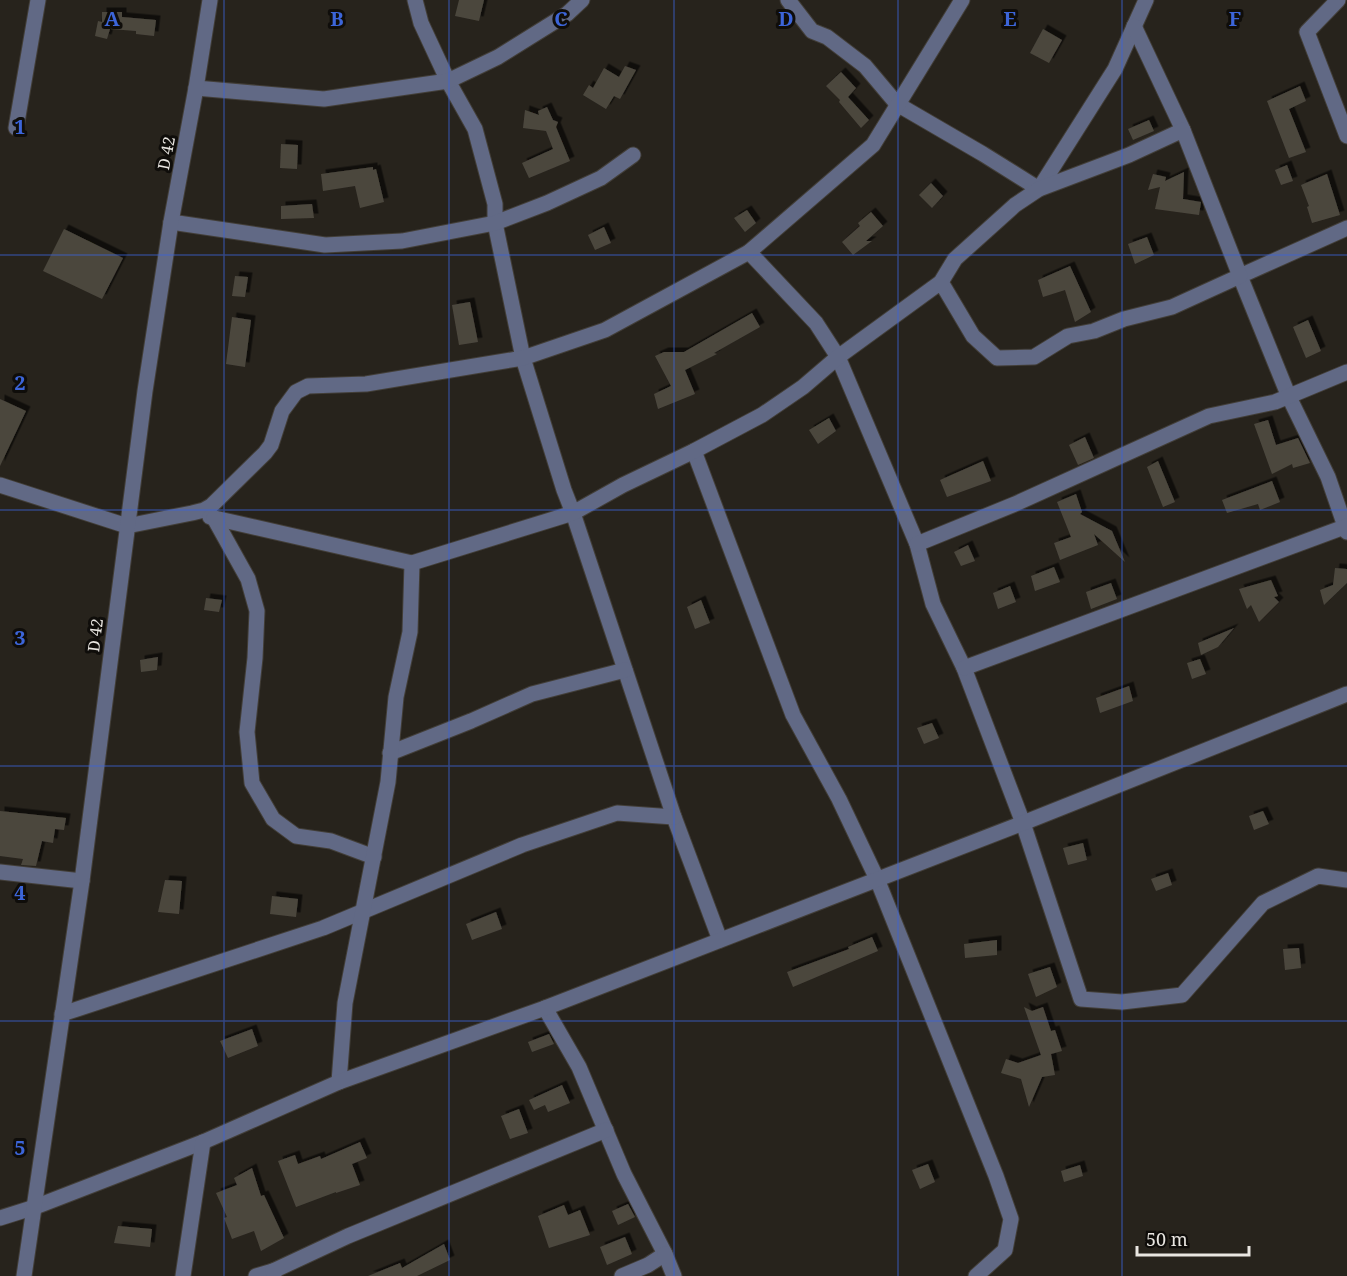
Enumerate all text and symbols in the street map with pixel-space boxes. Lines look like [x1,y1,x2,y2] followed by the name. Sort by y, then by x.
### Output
[104,5,120,32] text: A
[330,5,344,32] text: B
[554,5,568,32] text: C
[778,5,794,32] text: D
[1003,5,1017,32] text: E
[1229,5,1241,32] text: F
[14,113,26,140] text: 1
[152,134,180,172] street label: D 42
[14,369,26,396] text: 2
[82,617,108,653] street label: D 42
[14,624,26,651] text: 3
[14,879,26,906] text: 4
[14,1134,26,1161] text: 5
[1137,1219,1250,1257] scale bar
[1146,1227,1188,1251] text: 50 m

